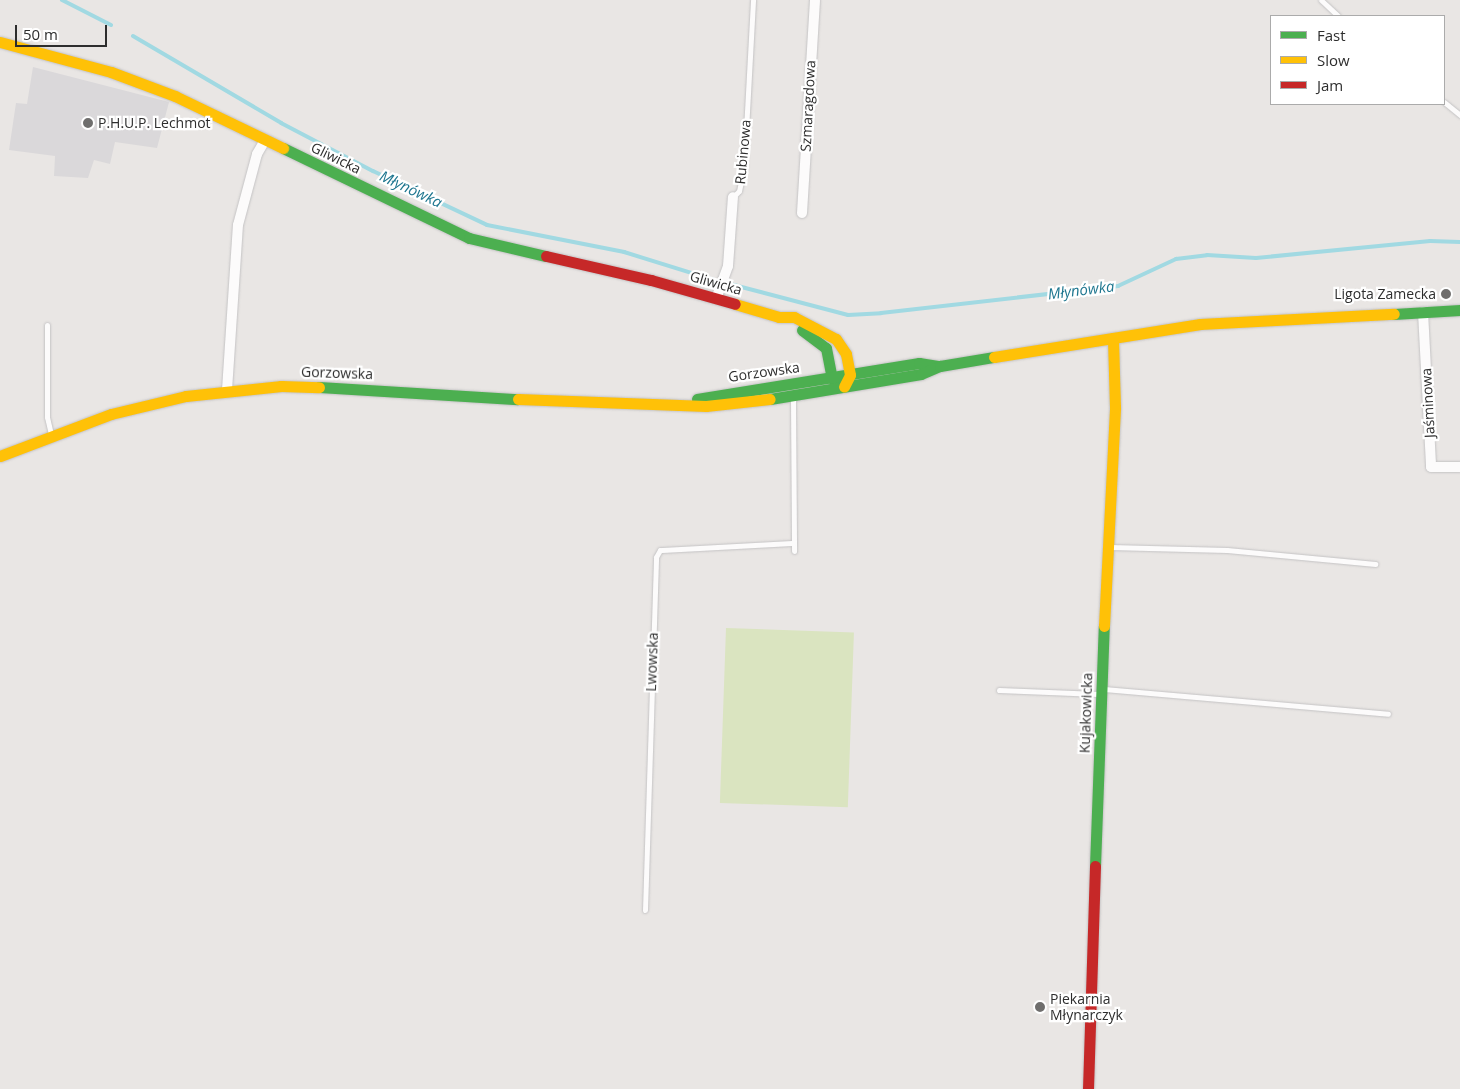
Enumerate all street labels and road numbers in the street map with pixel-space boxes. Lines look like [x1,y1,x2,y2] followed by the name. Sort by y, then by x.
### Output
[797,60,819,152] street label: Szmaragdowa
[732,119,754,185] street label: Rubinowa
[308,139,364,177] street label: Gliwicka
[688,268,744,298] street label: Gliwicka
[727,359,801,385] street label: Gorzowska
[301,363,373,383] street label: Gorzowska
[1418,367,1438,439] street label: Jaśminowa
[643,632,661,692] street label: Lwowska
[1076,672,1096,754] street label: Kujakowicka

